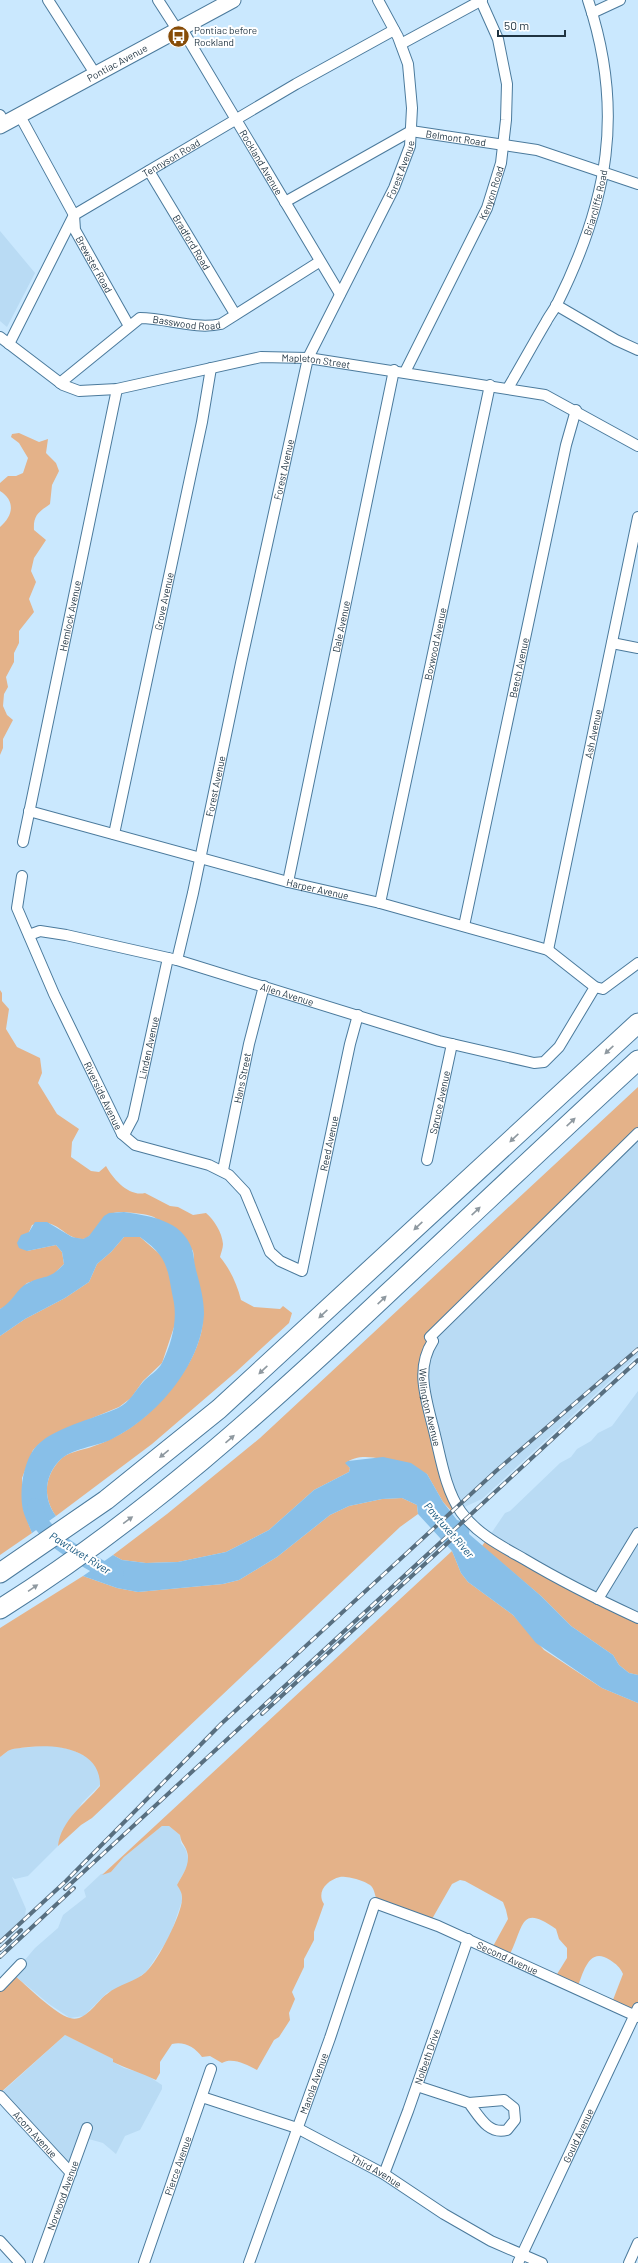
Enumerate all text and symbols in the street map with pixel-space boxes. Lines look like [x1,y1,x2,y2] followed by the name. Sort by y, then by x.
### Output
[498,12,565,38] scale bar
[504,18,529,32] text: 50 m
[166,23,192,49] bus stop icon: Pontiac before Rockland
[194,24,257,48] place label: Pontiac before Rockland
[85,42,149,84] street label: Pontiac Avenue
[237,127,285,197] street label: Rockland Avenue
[425,127,487,148] street label: Belmont Road
[140,136,202,180] street label: Tennyson Road
[383,140,416,201] street label: Forest Avenue
[476,165,506,222] street label: Kenyon Road
[581,169,609,237] street label: Briarcliffe Road
[171,212,213,272] street label: Bradford Road
[73,234,115,295] street label: Brewster Road
[152,313,221,332] street label: Basswood Road
[281,351,351,371] street label: Mapleton Street
[271,438,296,501] street label: Forest Avenue
[152,571,176,631] street label: Grove Avenue
[57,579,83,652] street label: Hemlock Avenue
[330,599,352,653] street label: Dale Avenue
[422,607,449,681] street label: Boxwood Avenue
[507,636,531,699] street label: Beech Avenue
[582,708,604,759] street label: Ash Avenue
[203,755,227,818] street label: Forest Avenue
[285,876,350,902] street label: Harper Avenue
[259,980,315,1008] street label: Allen Avenue
[136,1015,161,1080] street label: Linden Avenue
[604,1045,614,1054] one-way arrow
[231,1051,253,1104] street label: Hans Street
[82,1060,125,1132] street label: Riverside Avenue
[427,1069,452,1135] street label: Spruce Avenue
[317,1115,341,1172] street label: Reed Avenue
[566,1117,576,1127] one-way arrow
[509,1133,519,1143] one-way arrow
[471,1206,482,1215] one-way arrow
[413,1221,423,1231] one-way arrow
[377,1295,387,1304] one-way arrow
[318,1310,328,1319] one-way arrow
[257,1365,268,1374] one-way arrow
[417,1368,443,1447] street label: Wellington Avenue
[224,1434,235,1443] one-way arrow
[159,1450,169,1459] one-way arrow
[422,1499,478,1561] water label: Pawtuxet River
[123,1516,134,1524] one-way arrow
[47,1529,114,1577] water label: Pawtuxet River
[28,1584,38,1592] one-way arrow
[475,1938,540,1977] street label: Second Avenue
[412,2027,442,2086] street label: Nolbeth Drive
[297,2051,330,2116] street label: Manola Avenue
[560,2106,596,2164] street label: Gould Avenue
[11,2108,60,2160] street label: Acorn Avenue
[162,2134,193,2197] street label: Pierce Avenue
[349,2152,404,2190] street label: Third Avenue
[44,2159,81,2232] street label: Norwood Avenue

